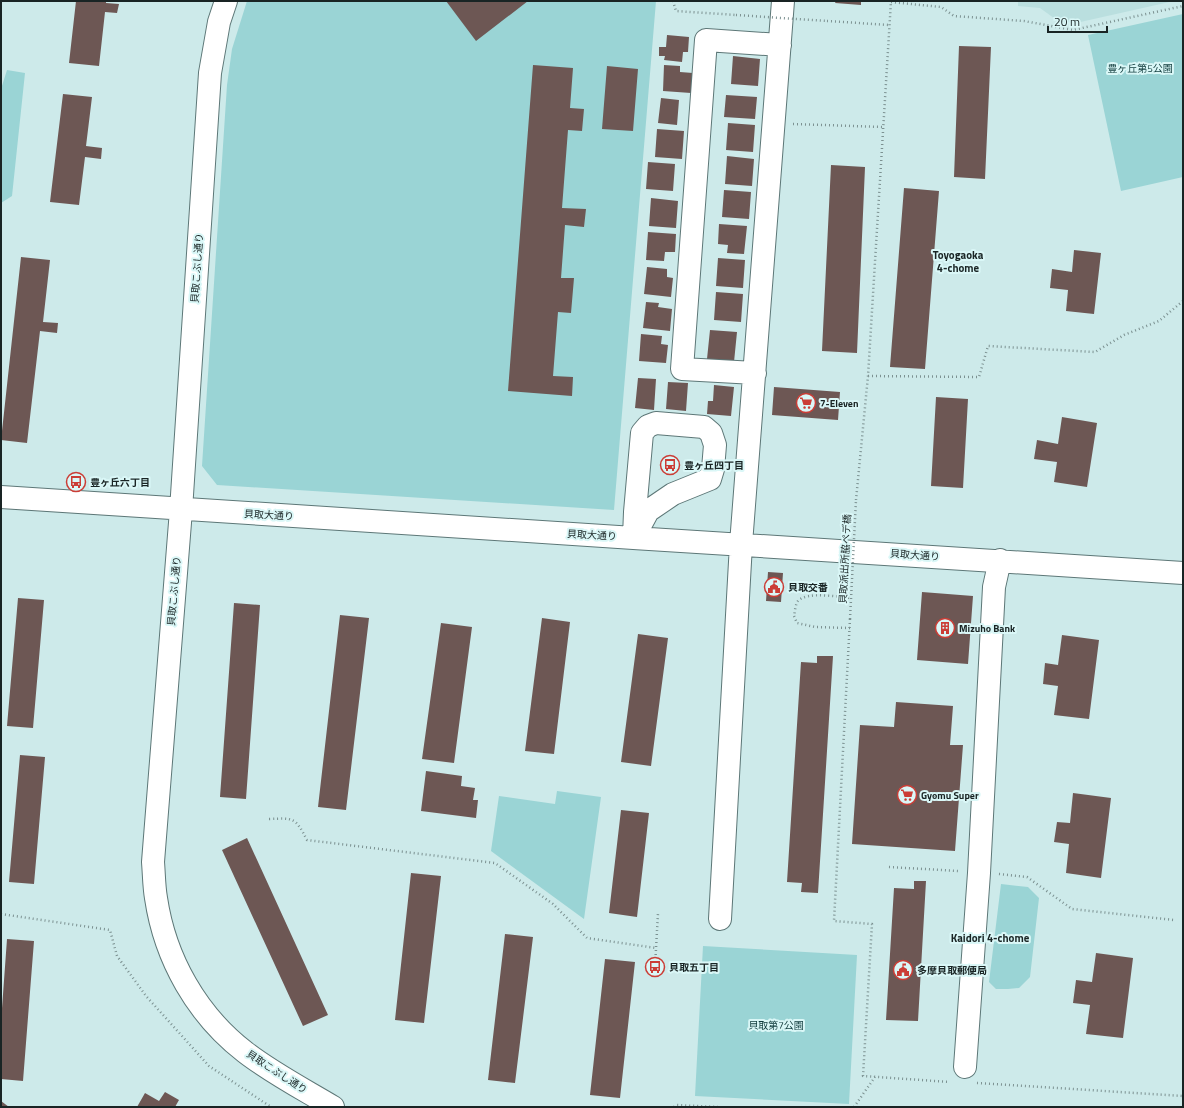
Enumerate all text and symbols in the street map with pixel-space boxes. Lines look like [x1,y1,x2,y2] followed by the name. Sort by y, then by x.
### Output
[1048,8,1107,34] scale bar
[1054,12,1080,31] text: 20 m
[1107,61,1173,76] park label: 豊ヶ丘第5公園
[187,233,207,303] street label: 貝取こぶし通り
[933,247,984,276] district label: Toyogaoka 4-chome
[795,392,817,414] supermarket icon: 7-Eleven
[820,396,859,411] place label: 7-Eleven
[659,454,681,476] bus stop icon: 豊ヶ丘四丁目
[684,458,744,473] place label: 豊ヶ丘四丁目
[65,471,87,493] bus stop icon: 豊ヶ丘六丁目
[90,475,150,490] place label: 豊ヶ丘六丁目
[244,506,294,524] street label: 貝取大通り
[835,514,855,604] street label: 貝取派出所脇ペデ橋
[567,526,617,544] street label: 貝取大通り
[890,546,940,564] street label: 貝取大通り
[163,555,185,627] street label: 貝取こぶし通り
[763,576,785,598] public building icon: 貝取交番
[788,580,828,595] place label: 貝取交番
[934,617,956,639] building icon: Mizuho Bank
[959,621,1016,636] place label: Mizuho Bank
[896,784,918,806] supermarket icon: Gyomu Super
[921,788,979,803] place label: Gyomu Super
[951,930,1030,946] district label: Kaidori 4-chome
[644,956,666,978] bus stop icon: 貝取五丁目
[892,959,914,981] public building icon: 多摩貝取郵便局
[669,960,719,975] place label: 貝取五丁目
[917,963,987,978] place label: 多摩貝取郵便局
[748,1018,804,1033] park label: 貝取第7公園
[244,1047,310,1097] street label: 貝取こぶし通り

